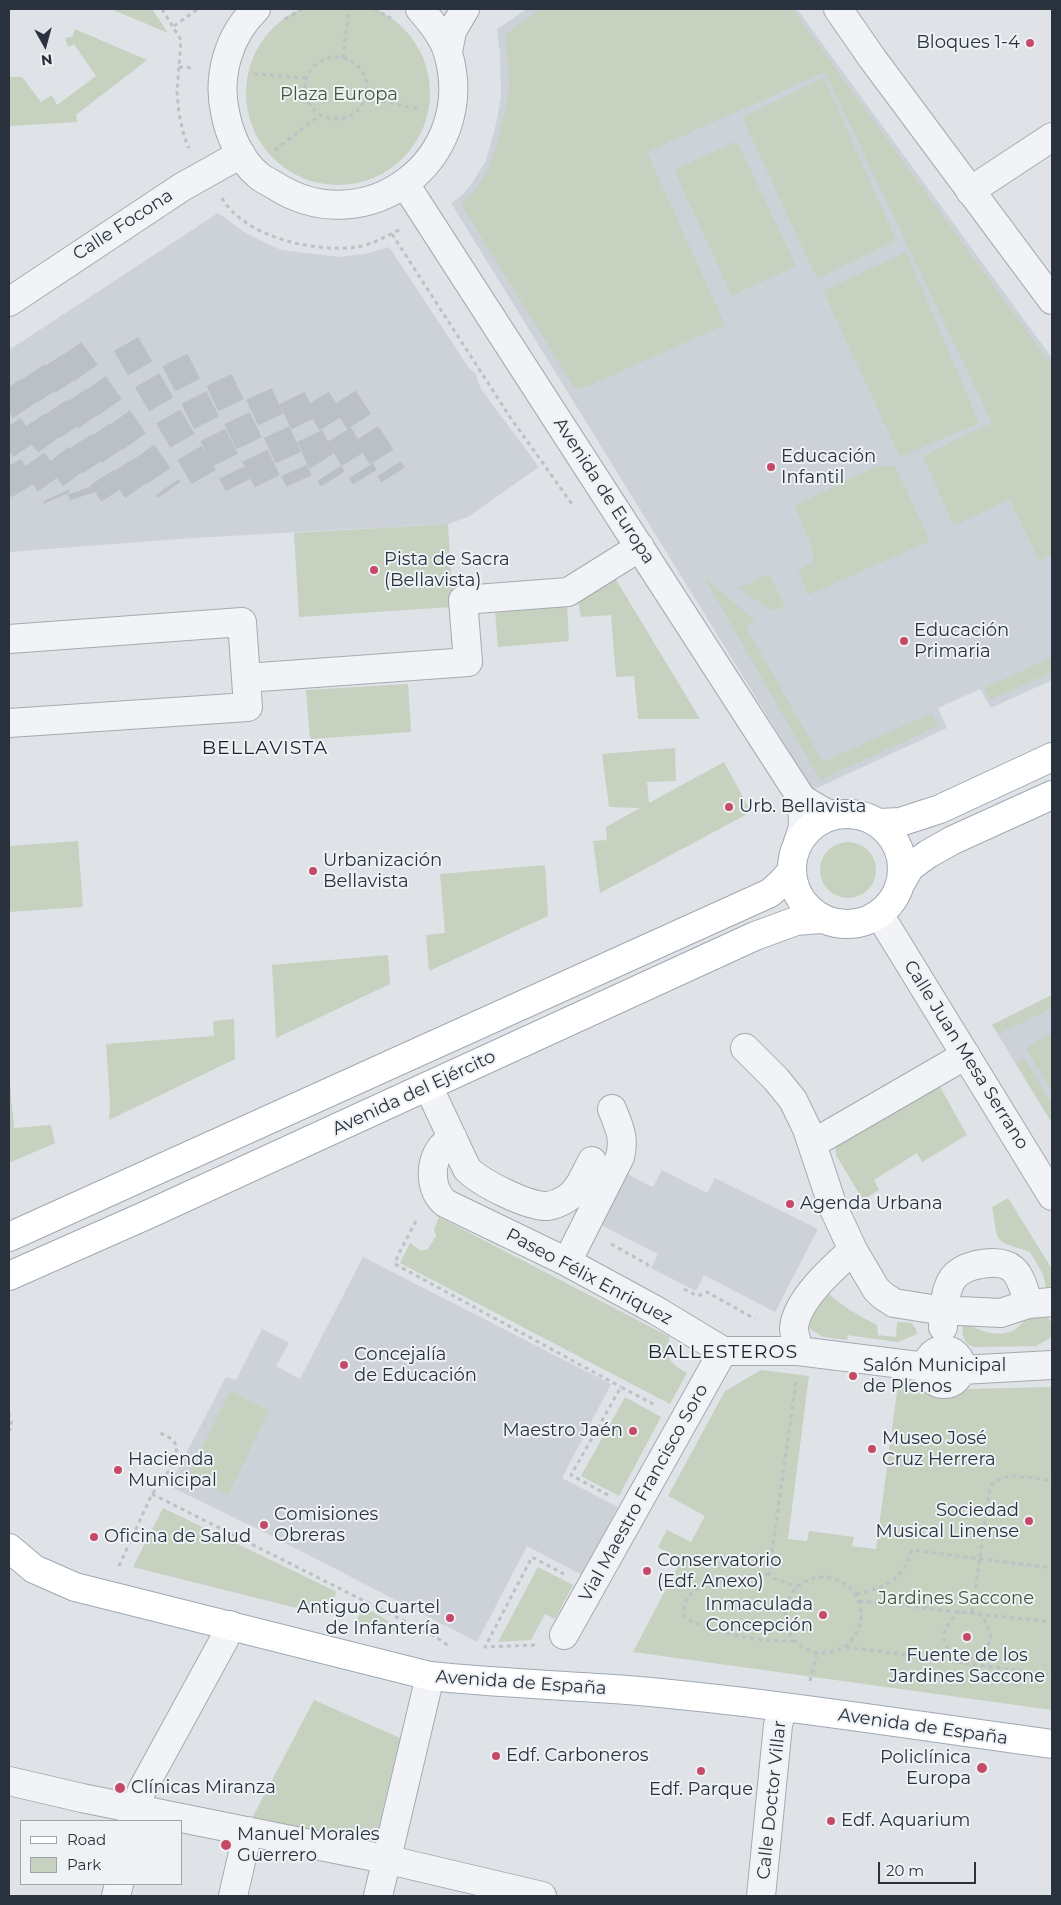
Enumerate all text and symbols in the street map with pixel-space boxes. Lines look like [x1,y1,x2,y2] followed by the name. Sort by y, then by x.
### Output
[20,20,70,70] north arrow
[916,32,1020,54] place label: Bloques 1-4
[1024,37,1036,49] marker: Bloques 1-4
[40,50,54,70] text: N
[280,84,398,106] park label: Plaza Europa
[69,185,177,265] street label: Calle Focona
[549,414,659,568] street label: Avenida de Europa
[781,446,876,488] place label: Educación Infantil
[765,461,777,473] marker: Educación Infantil
[384,549,510,592] place label: Pista de Sacra (Bellavista)
[368,564,380,576] marker: Pista de Sacra (Bellavista)
[914,620,1009,662] place label: Educación Primaria
[898,635,910,647] marker: Educación Primaria
[201,737,329,759] district label: BELLAVISTA
[739,796,866,818] place label: Urb. Bellavista
[723,801,735,813] marker: Urb. Bellavista
[323,850,442,892] place label: Urbanización Bellavista
[307,865,319,877] marker: Urbanización Bellavista
[899,956,1033,1154] street label: Calle Juan Mesa Serrano
[329,1046,499,1140] street label: Avenida del Ejército
[800,1193,943,1215] place label: Agenda Urbana
[784,1198,796,1210] marker: Agenda Urbana
[502,1224,676,1330] street label: Paseo Félix Enriquez
[646,1341,800,1363] district label: BALLESTEROS
[354,1344,477,1386] place label: Concejalía de Educación
[863,1355,1006,1398] place label: Salón Municipal de Plenos
[338,1359,350,1371] marker: Concejalía de Educación
[847,1370,859,1382] marker: Salón Municipal de Plenos
[575,1380,713,1606] street label: Vial Maestro Francisco Soro
[503,1420,623,1442] place label: Maestro Jaén
[627,1425,639,1437] marker: Maestro Jaén
[882,1428,996,1470] place label: Museo José Cruz Herrera
[866,1443,878,1455] marker: Museo José Cruz Herrera
[128,1449,217,1492] place label: Hacienda Municipal
[112,1464,124,1476] marker: Hacienda Municipal
[875,1500,1019,1542] place label: Sociedad Musical Linense
[274,1504,378,1546] place label: Comisiones Obreras
[1023,1515,1035,1527] marker: Sociedad Musical Linense
[258,1519,270,1531] marker: Comisiones Obreras
[104,1526,251,1548] place label: Oficina de Salud
[88,1531,100,1543] marker: Oficina de Salud
[657,1550,781,1592] place label: Conservatorio (Edf. Anexo)
[641,1565,653,1577] marker: Conservatorio (Edf. Anexo)
[878,1588,1034,1610] park label: Jardines Saccone
[705,1594,813,1636] place label: Inmaculada Concepción
[297,1597,440,1640] place label: Antiguo Cuartel de Infantería
[817,1609,829,1621] marker: Inmaculada Concepción
[444,1612,456,1624] marker: Antiguo Cuartel de Infantería
[961,1631,973,1643] marker: Fuente de los Jardines Saccone
[889,1645,1045,1688] place label: Fuente de los Jardines Saccone
[435,1666,607,1700] street label: Avenida de España
[837,1704,1009,1750] street label: Avenida de España
[753,1719,791,1881] street label: Calle Doctor Villar
[506,1745,648,1767] place label: Edf. Carboneros
[880,1747,971,1790] place label: Policlínica Europa
[490,1750,502,1762] marker: Edf. Carboneros
[975,1761,989,1775] marker: Policlínica Europa
[695,1765,707,1777] marker: Edf. Parque
[131,1777,276,1799] place label: Clínicas Miranza
[649,1779,753,1801] place label: Edf. Parque
[113,1781,127,1795] marker: Clínicas Miranza
[841,1810,970,1832] place label: Edf. Aquarium
[825,1815,837,1827] marker: Edf. Aquarium
[20,1820,182,1885] legend
[237,1824,380,1866] place label: Manuel Morales Guerrero
[67,1830,106,1849] text: Road
[219,1838,233,1852] marker: Manuel Morales Guerrero
[881,1852,978,1884] scale bar
[67,1855,101,1874] text: Park
[886,1861,924,1880] text: 20 m

